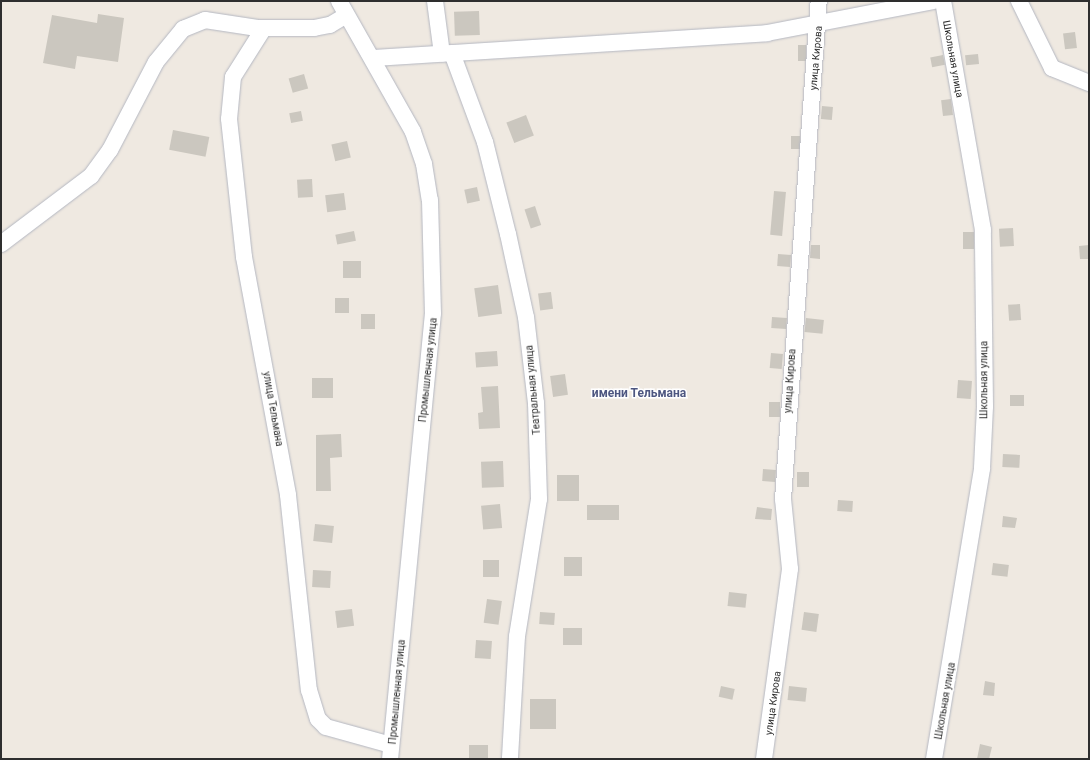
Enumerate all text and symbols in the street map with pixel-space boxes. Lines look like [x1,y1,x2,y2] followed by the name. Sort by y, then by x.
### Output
[940,19,966,99] street label: Школьная улица
[807,25,825,91] street label: улица Кирова
[417,317,439,423] street label: Промышленная улица
[978,341,990,419] street label: Школьная улица
[523,345,543,435] street label: Театральная улица
[782,348,798,414] street label: улица Кирова
[260,371,286,447] street label: улица Тельмана
[592,387,686,401] district label: имени Тельмана
[386,639,408,745] street label: Промышленная улица
[932,661,958,741] street label: Школьная улица
[763,670,783,736] street label: улица Кирова

